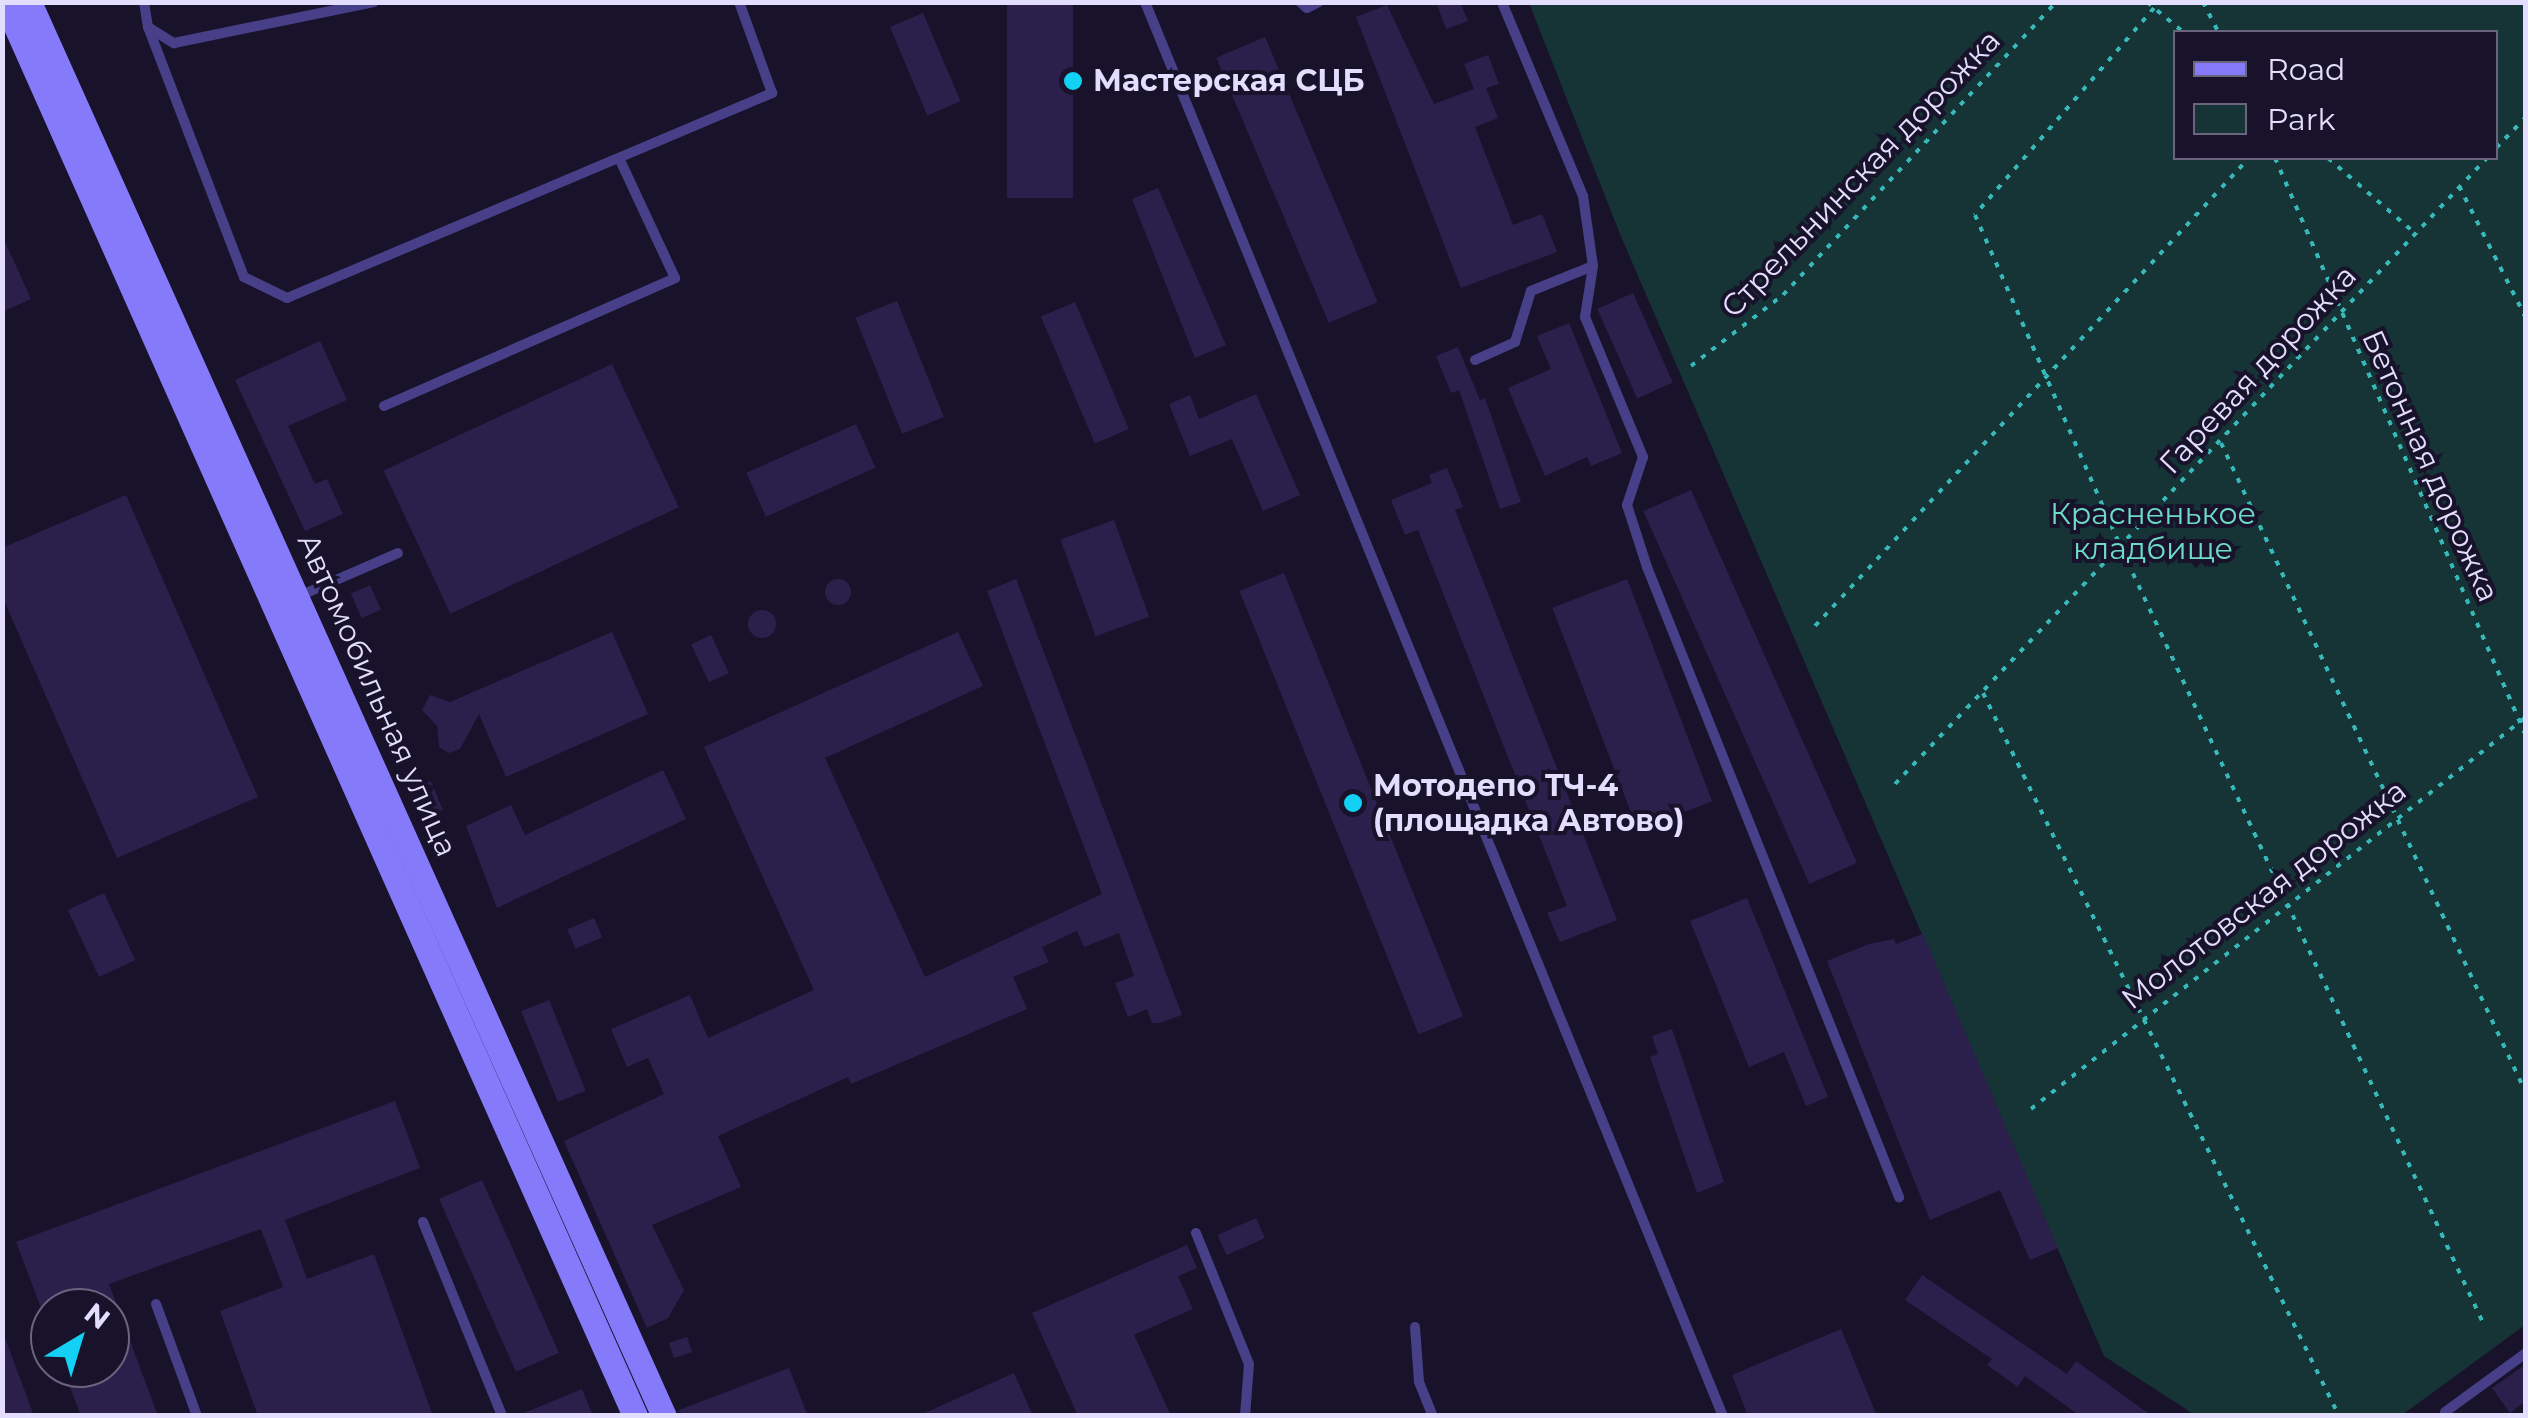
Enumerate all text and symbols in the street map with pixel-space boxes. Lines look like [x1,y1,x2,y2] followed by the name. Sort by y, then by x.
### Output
[1714,23,2008,325] street label: Стрельнинская дорожка
[2173,30,2498,160] legend
[2267,51,2345,88] text: Road
[1093,63,1365,99] place label: Мастерская СЦБ
[1062,70,1084,92] marker: Мастерская СЦБ
[2267,101,2336,138] text: Park
[2152,258,2364,482] street label: Гаревая дорожка
[2354,325,2506,607] street label: Бетонная дорожка
[2050,496,2256,566] park label: Красненькое кладбище
[289,528,465,862] street label: Автомобильная улица
[1373,768,1684,838] place label: Мотодепо ТЧ-4 (площадка Автово)
[2115,773,2413,1017] street label: Молотовская дорожка
[1342,792,1364,814] marker: Мотодепо ТЧ-4 (площадка Автово)
[30,1288,130,1388] north arrow
[78,1296,117,1336] text: N

